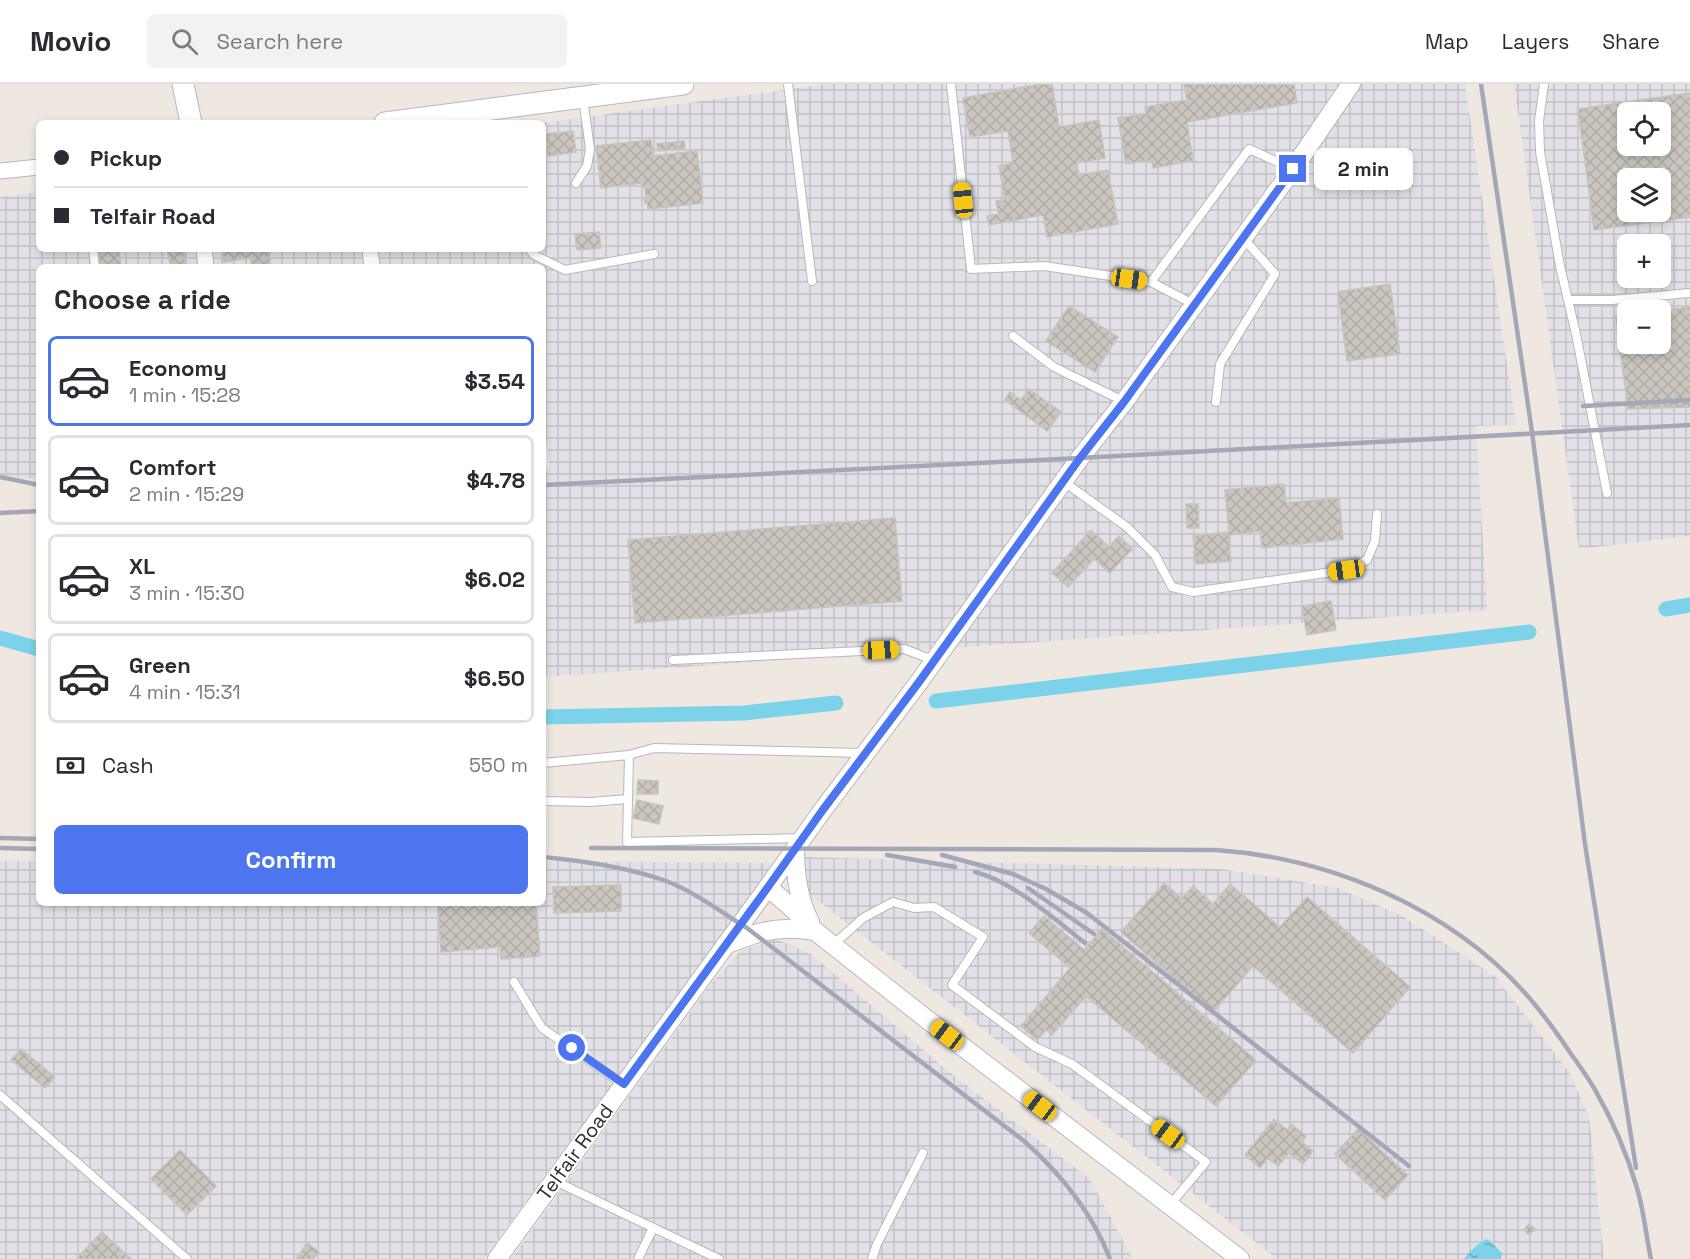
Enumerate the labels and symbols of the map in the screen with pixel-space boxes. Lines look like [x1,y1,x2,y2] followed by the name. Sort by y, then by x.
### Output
[1314,148,1413,190] callout: 2 min
[1279,155,1306,182] route end
[952,181,974,219] car
[1110,268,1148,290] car
[1327,559,1365,581] car
[863,640,899,660] car
[927,1017,967,1053] car
[558,1034,585,1061] route start
[1020,1088,1060,1124] car
[531,1099,619,1205] street label: Telfair Road
[1148,1116,1188,1152] car

